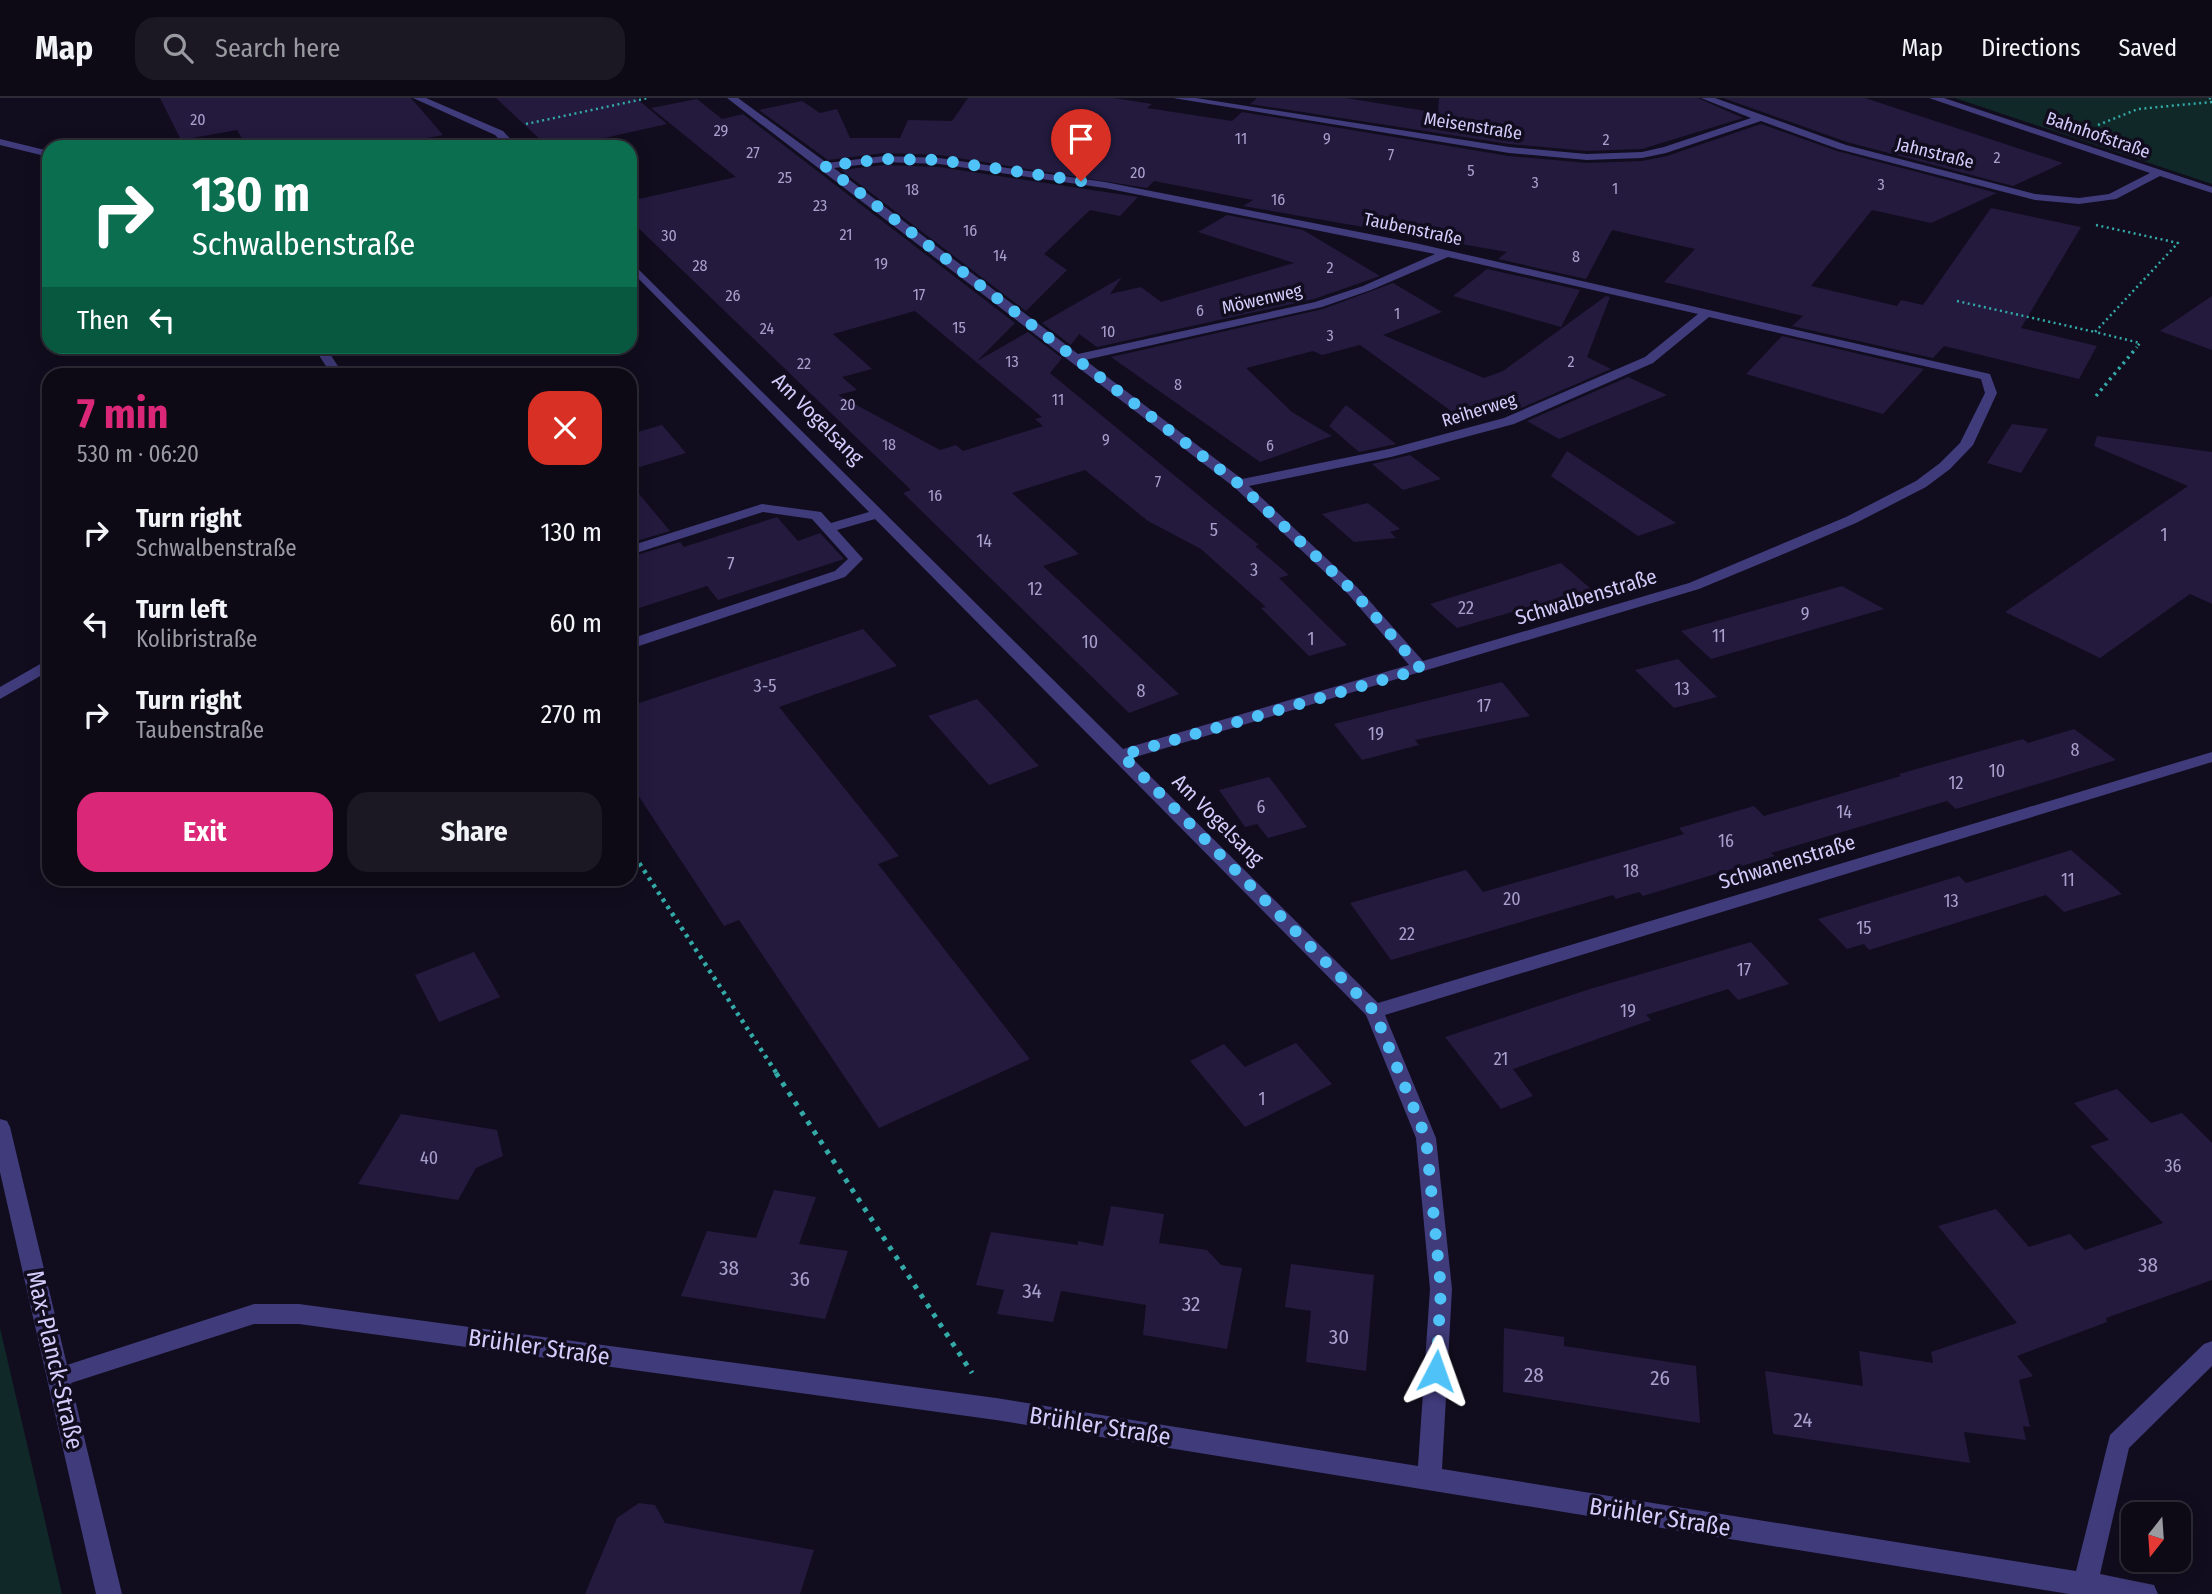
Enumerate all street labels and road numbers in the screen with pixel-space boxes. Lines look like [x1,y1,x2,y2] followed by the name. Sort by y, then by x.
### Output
[1422,107,1524,145] street label: Meisenstraße
[2043,107,2153,163] street label: Bahnhofstraße
[1894,133,1976,173] street label: Jahnstraße
[1362,208,1464,250] street label: Taubenstraße
[1220,279,1305,319] street label: Möwenweg
[767,368,869,470] street label: Am Vogelsang
[1439,388,1519,432] street label: Reiherweg
[1512,563,1660,631] street label: Schwalbenstraße
[1167,769,1269,871] street label: Am Vogelsang
[1716,829,1858,895] street label: Schwanenstraße
[21,1268,89,1452] street label: Max-Planck-Straße
[466,1323,612,1371] street label: Brühler Straße
[1027,1401,1173,1451] street label: Brühler Straße
[1587,1492,1733,1542] street label: Brühler Straße

